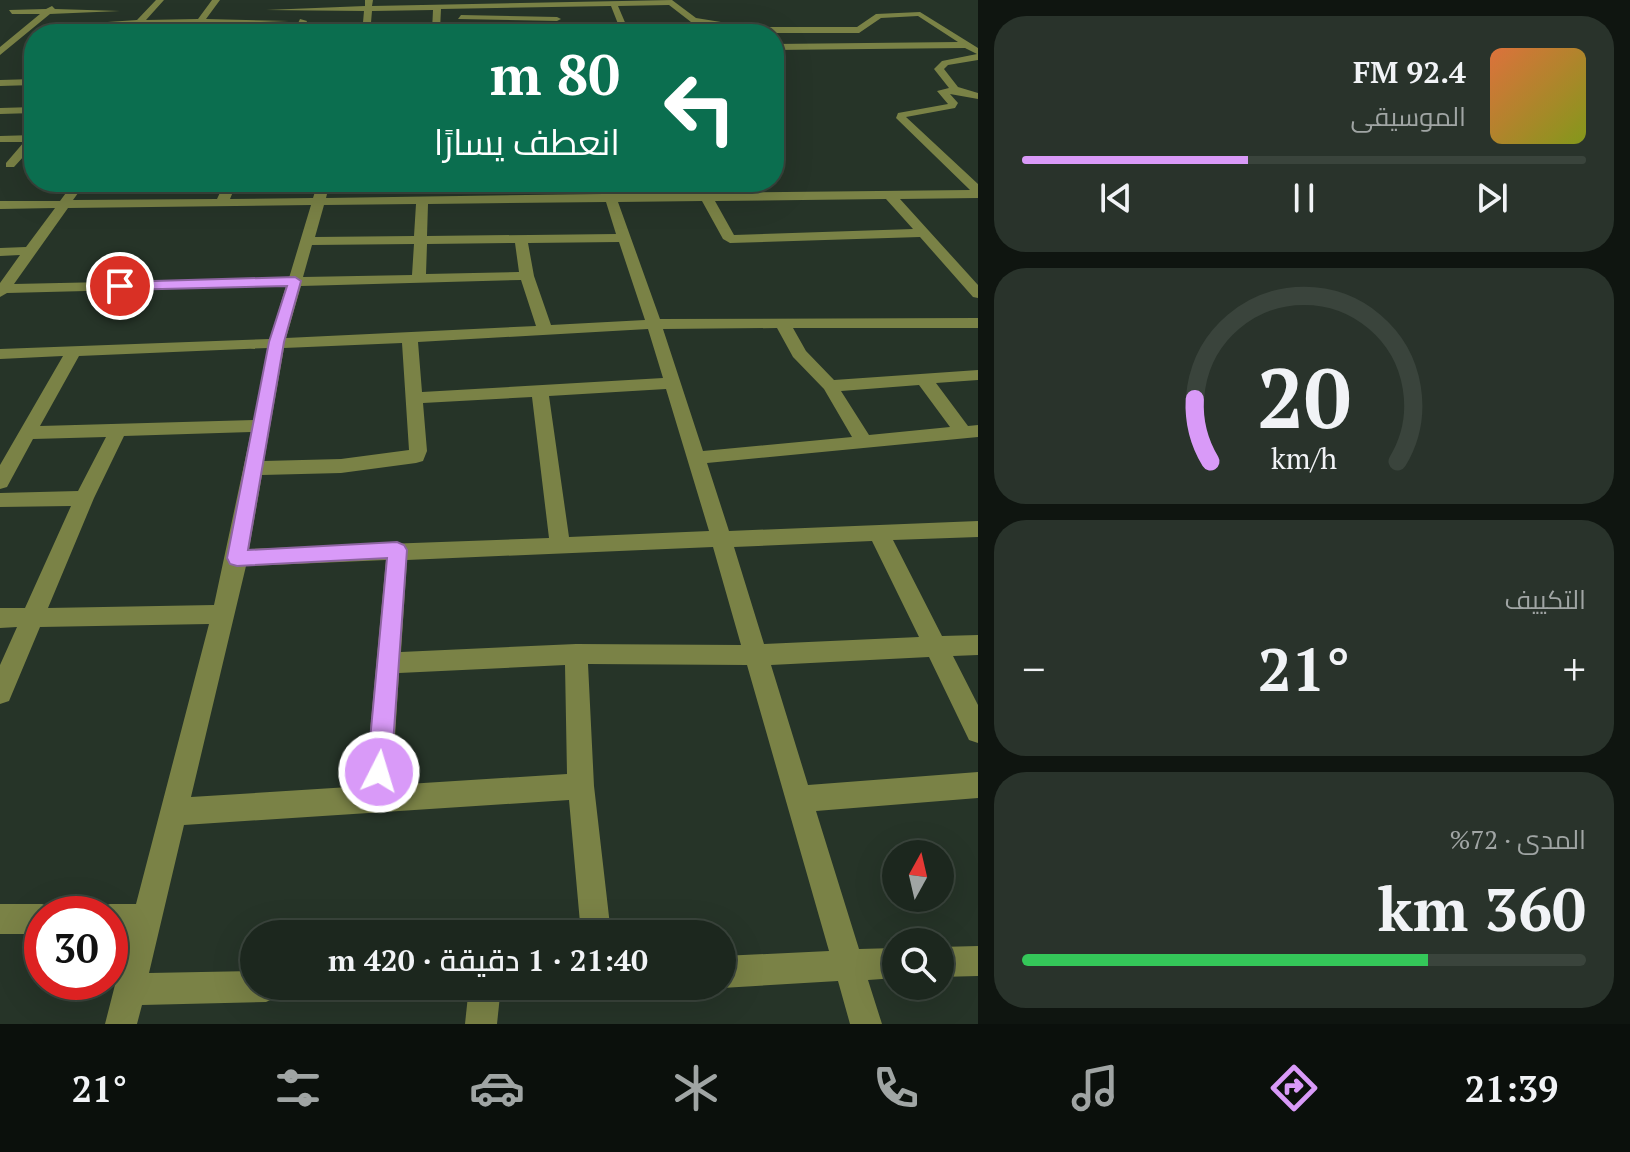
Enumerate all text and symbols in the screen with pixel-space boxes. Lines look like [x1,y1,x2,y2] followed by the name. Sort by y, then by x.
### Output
[490,37,620,111] text: 80 m
[1353,52,1466,92] text: 92.4 FM
[648,56,752,160] icon: left
[1351,99,1466,133] text: الموسيقى
[434,118,620,165] text: انعطف يسارًا
[1094,176,1138,220] icon: previous
[1282,176,1326,220] icon: pause
[1470,176,1514,220] icon: next
[86,252,154,320] pin
[98,264,142,308] icon: arrive
[1257,342,1351,452] text: 20
[1271,439,1337,477] text: km/h
[1504,582,1586,616] text: التكييف
[1258,629,1350,708] text: 21°
[1022,639,1045,698] text: −
[1563,639,1586,698] text: +
[337,730,421,814] position arrow
[1450,822,1586,856] text: المدى · 72%
[882,840,954,912] north arrow
[882,840,954,1000] map controls
[1378,869,1586,948] text: 360 km
[24,896,128,1000] speed limit sign: 30
[882,928,954,1000] button: search
[328,940,648,980] text: 21:40 · 1 دقيقة · 420 m
[270,1060,326,1116] icon: filters
[469,1060,525,1116] icon: car
[668,1060,724,1116] icon: climate
[868,1060,924,1116] icon: phone
[1067,1060,1123,1116] icon: music
[1266,1060,1322,1116] icon: directions
[72,1065,127,1112] text: 21°
[1465,1065,1558,1112] text: 21:39

